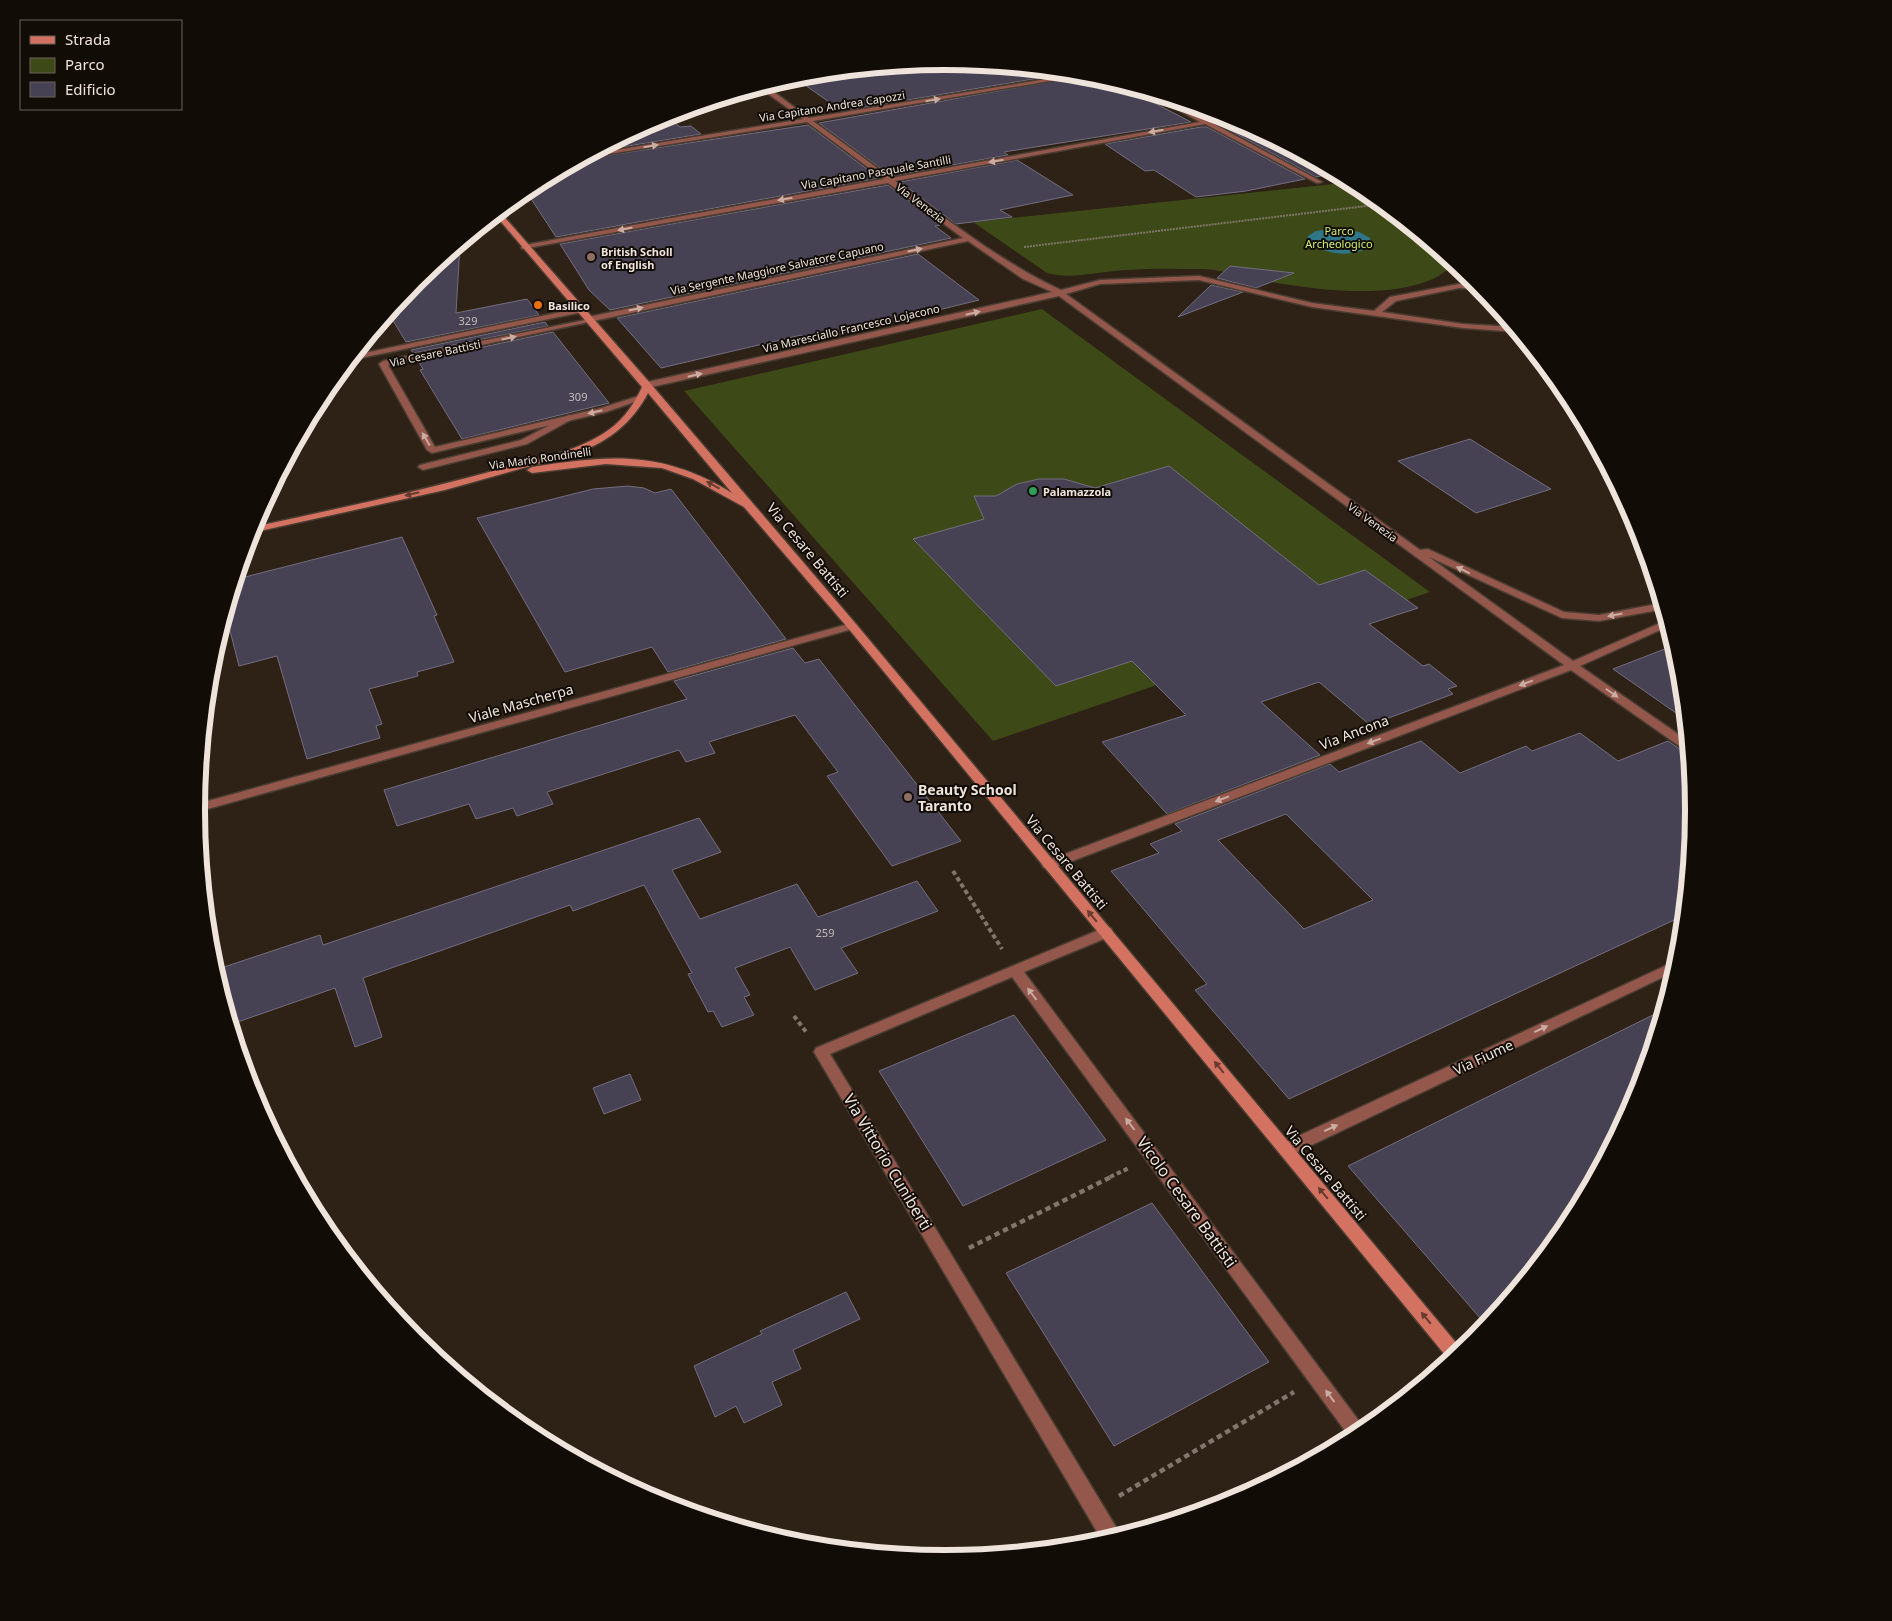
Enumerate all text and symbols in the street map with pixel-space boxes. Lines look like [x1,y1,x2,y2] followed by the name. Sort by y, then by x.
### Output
[20,20,182,110] legend
[65,29,111,49] text: Strada
[65,54,105,74] text: Parco
[65,79,116,99] text: Edificio
[758,87,906,125] street label: Via Capitano Andrea Capozzi
[925,95,941,103] one-way arrow
[1148,128,1164,136] one-way arrow
[644,142,660,150] one-way arrow
[800,151,952,193] street label: Via Capitano Pasquale Santilli
[988,157,1004,165] one-way arrow
[893,180,949,226] street label: Via Venezia
[777,196,793,204] one-way arrow
[1305,223,1373,251] park label: Parco Archeologico
[617,225,633,233] one-way arrow
[669,238,885,298] street label: Via Sergente Maggiore Salvatore Capuano
[601,244,672,272] place label: British Scholl of English
[907,246,923,254] one-way arrow
[585,251,597,263] marker: British Scholl of English
[548,298,590,313] place label: Basilico
[532,299,544,311] marker: Basilico
[761,300,941,356] street label: Via Maresciallo Francesco Lojacono
[629,304,645,312] one-way arrow
[965,309,980,317] one-way arrow
[459,313,477,328] house number: 329
[501,334,517,342] one-way arrow
[388,336,482,370] street label: Via Cesare Battisti
[687,371,702,379] one-way arrow
[569,389,587,404] house number: 309
[588,408,603,416] one-way arrow
[422,432,430,446] one-way arrow
[488,443,592,473] street label: Via Mario Rondinelli
[706,481,720,490] one-way arrow
[1043,484,1111,499] place label: Palamazzola
[1027,485,1039,497] marker: Palamazzola
[405,490,420,498] one-way arrow
[763,499,853,601] street label: Via Cesare Battisti
[1345,499,1401,545] street label: Via Venezia
[1456,566,1470,574] one-way arrow
[1607,612,1623,620] one-way arrow
[467,679,575,727] street label: Viale Mascherpa
[1518,679,1533,687] one-way arrow
[1605,688,1618,698] one-way arrow
[1317,710,1391,754] street label: Via Ancona
[1366,737,1381,745] one-way arrow
[918,780,1017,815] place label: Beauty School Taranto
[902,791,914,803] marker: Beauty School Taranto
[1214,795,1229,803] one-way arrow
[1022,811,1112,913] street label: Via Cesare Battisti
[1087,910,1098,923] one-way arrow
[816,925,834,940] house number: 259
[1027,988,1038,1001] one-way arrow
[1534,1025,1548,1033] one-way arrow
[1450,1035,1516,1079] street label: Via Fiume
[1214,1061,1225,1074] one-way arrow
[838,1090,938,1234] street label: Via Vittorio Cuniberti
[1125,1117,1135,1131] one-way arrow
[1281,1122,1371,1224] street label: Via Cesare Battisti
[1324,1124,1338,1132] one-way arrow
[1132,1132,1242,1272] street label: Vicolo Cesare Battisti
[1317,1186,1328,1199] one-way arrow
[1421,1312,1432,1325] one-way arrow
[1325,1389,1335,1403] one-way arrow

